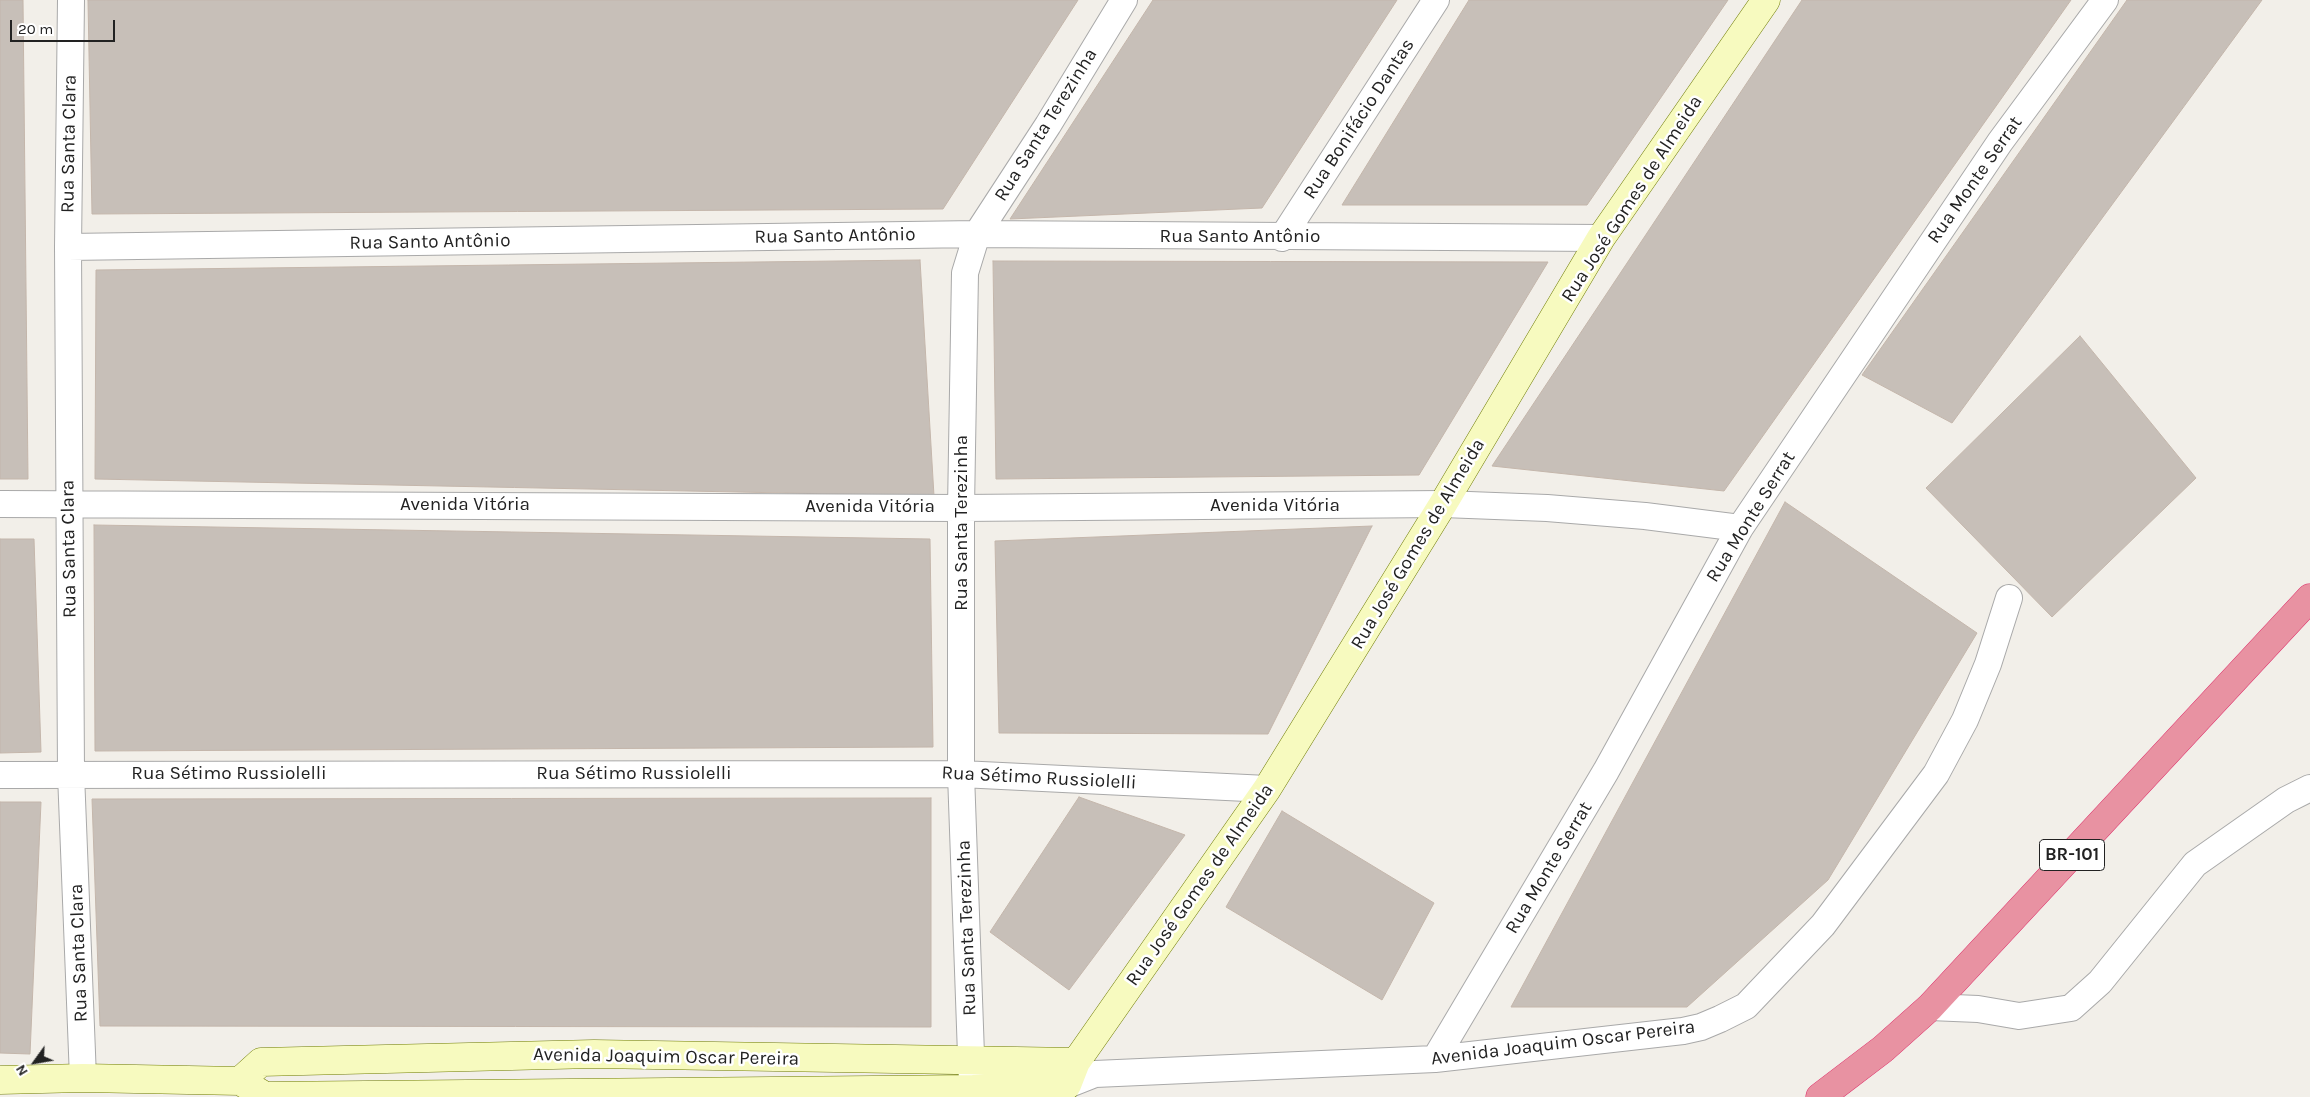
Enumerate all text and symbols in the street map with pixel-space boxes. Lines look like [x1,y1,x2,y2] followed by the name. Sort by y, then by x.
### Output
[12,10,118,42] scale bar
[18,20,53,38] text: 20 m
[1299,34,1419,204] street label: Rua Bonifácio Dantas
[990,44,1102,206] street label: Rua Santa Terezinha
[56,75,82,213] street label: Rua Santa Clara
[1557,91,1707,307] street label: Rua José Gomes de Almeida
[1923,112,2027,248] street label: Rua Monte Serrat
[754,223,916,249] street label: Rua Santo Antônio
[1160,226,1320,248] street label: Rua Santo Antônio
[349,229,511,255] street label: Rua Santo Antônio
[951,435,973,611] street label: Rua Santa Terezinha
[1346,435,1490,653] street label: Rua José Gomes de Almeida
[1702,447,1800,587] street label: Rua Monte Serrat
[56,480,82,618] street label: Rua Santa Clara
[400,494,530,516] street label: Avenida Vitória
[1210,495,1340,517] street label: Avenida Vitória
[805,496,935,518] street label: Avenida Vitória
[941,762,1137,794] street label: Rua Sétimo Russiolelli
[131,763,327,785] street label: Rua Sétimo Russiolelli
[536,763,732,785] street label: Rua Sétimo Russiolelli
[1121,779,1279,991] street label: Rua José Gomes de Almeida
[1501,798,1597,938] street label: Rua Monte Serrat
[953,840,981,1016] street label: Rua Santa Terezinha
[2040,840,2104,870] road number: BR-101
[65,883,93,1023] street label: Rua Santa Clara
[1430,1015,1696,1071] street label: Avenida Joaquim Oscar Pereira
[10,1037,60,1087] north arrow
[533,1043,799,1071] street label: Avenida Joaquim Oscar Pereira
[12,1061,32,1079] text: N

